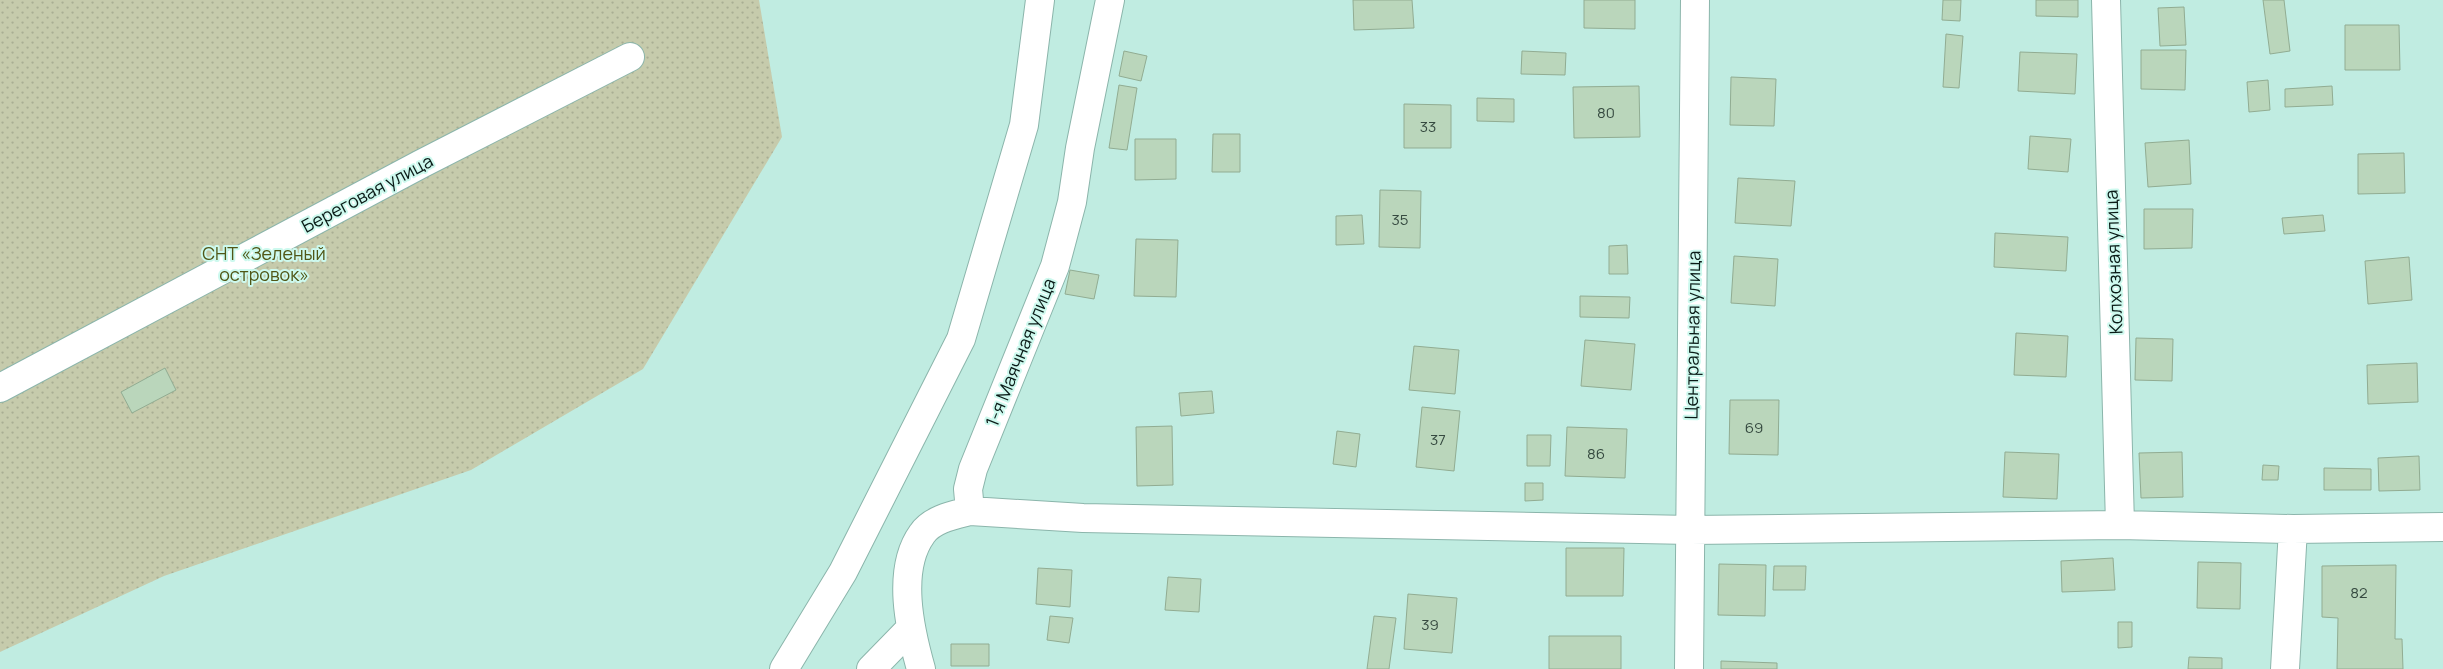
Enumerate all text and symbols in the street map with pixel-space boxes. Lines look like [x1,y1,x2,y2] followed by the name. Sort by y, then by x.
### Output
[1597,102,1615,123] house number: 80
[1420,116,1436,137] house number: 33
[297,148,437,238] street label: Береговая улица
[2098,189,2128,335] street label: Колхозная улица
[1392,209,1408,230] house number: 35
[202,241,326,286] park label: СНТ «Зеленый островок»
[1679,251,1705,419] street label: Центральная улица
[979,274,1061,430] street label: 1-я Маячная улица
[1745,417,1763,438] house number: 69
[1430,429,1446,450] house number: 37
[1587,443,1605,464] house number: 86
[2350,582,2368,603] house number: 82
[1421,614,1439,635] house number: 39

